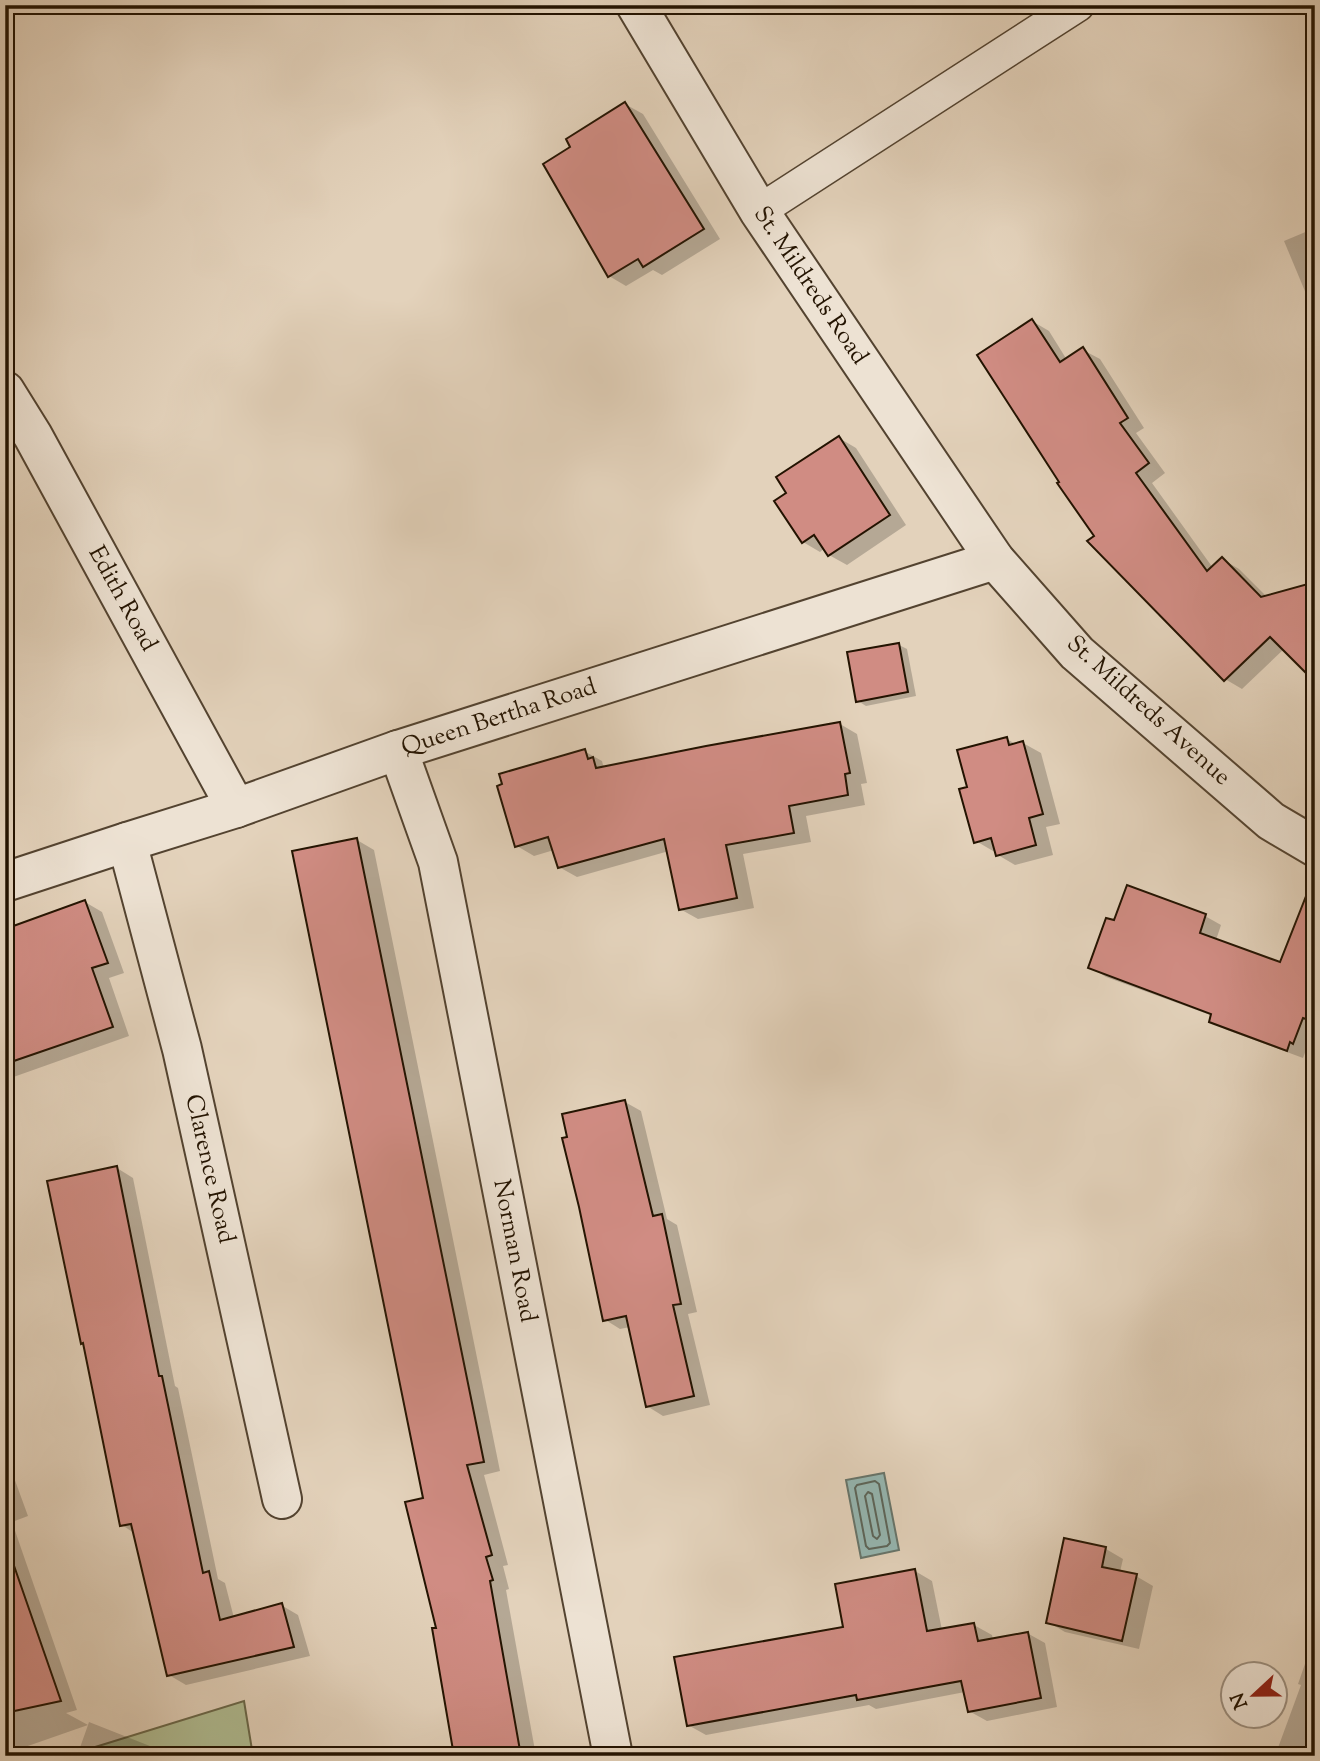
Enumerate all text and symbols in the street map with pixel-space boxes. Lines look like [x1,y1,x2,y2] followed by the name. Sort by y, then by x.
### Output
[744,200,876,372] street label: St. Mildreds Road
[79,540,165,658] street label: Edith Road
[1058,628,1238,794] street label: St. Mildreds Avenue
[397,670,601,766] street label: Queen Bertha Road
[175,1091,243,1247] street label: Clarence Road
[483,1177,545,1326] street label: Norman Road
[1218,1660,1288,1730] north arrow
[1225,1688,1256,1713] text: N

